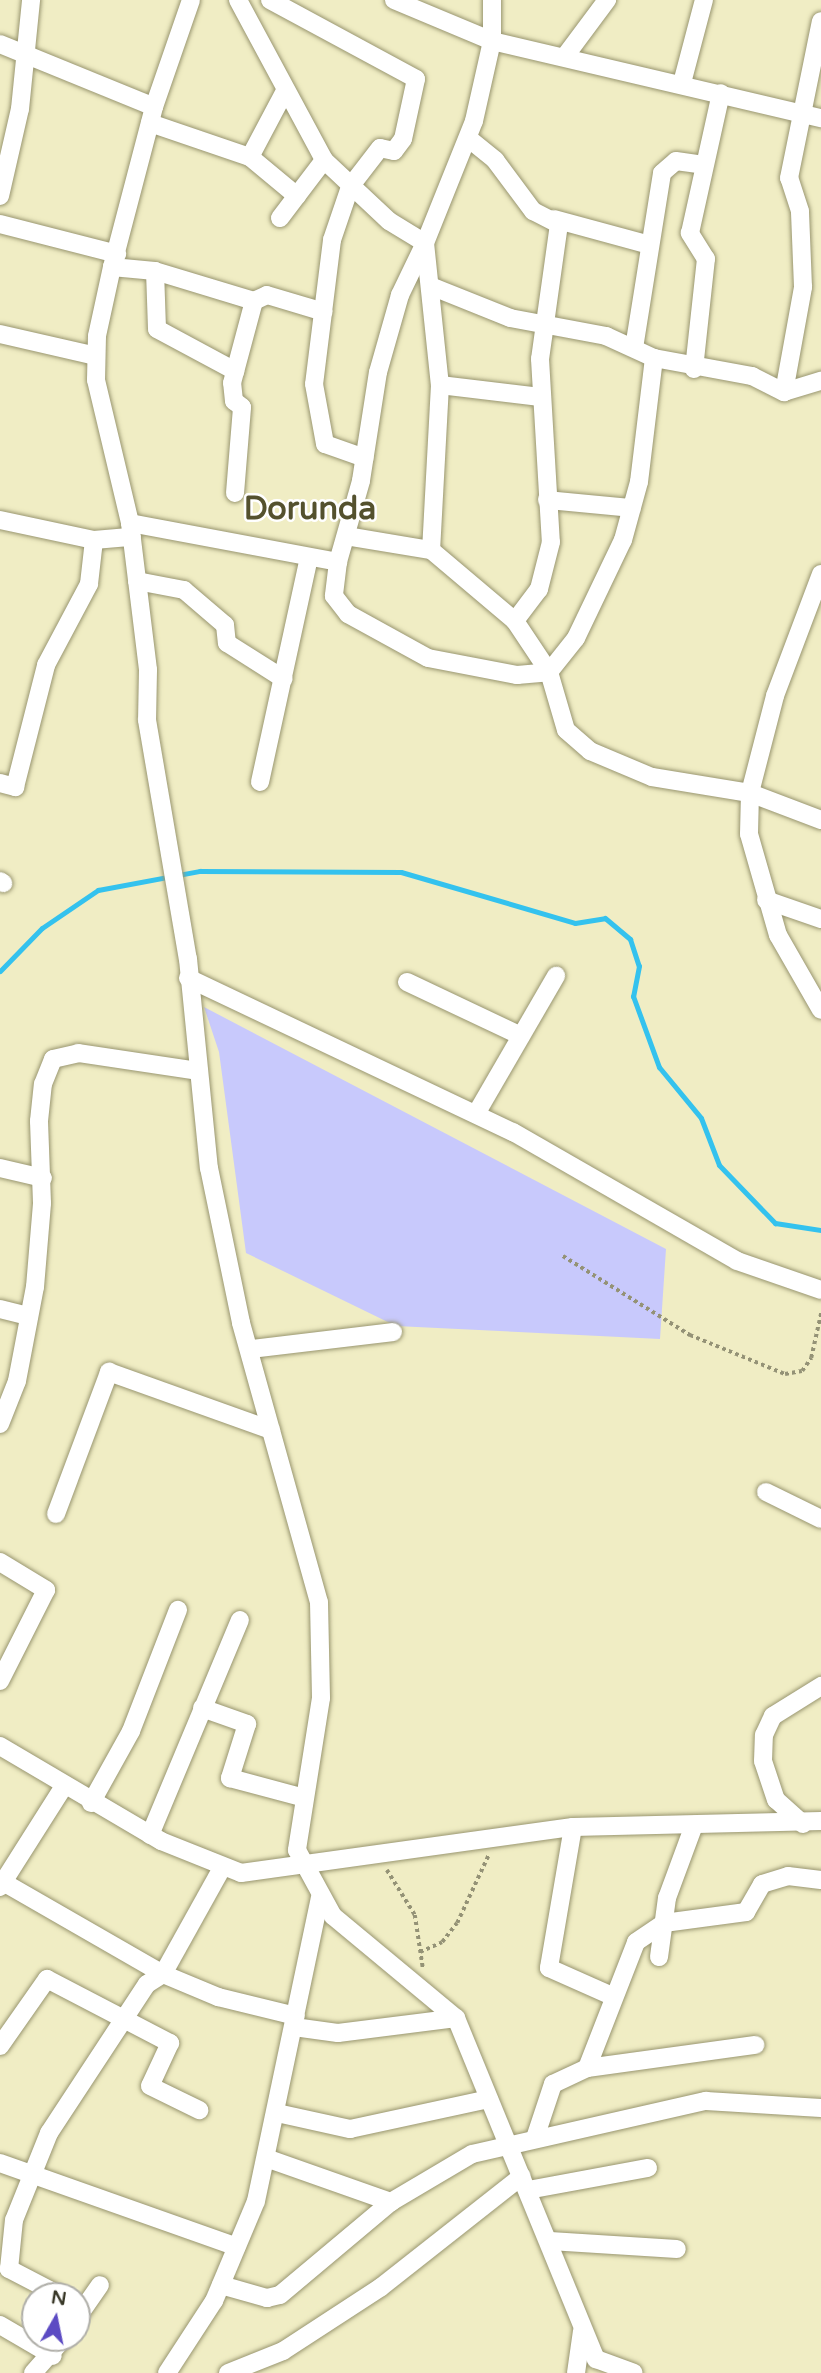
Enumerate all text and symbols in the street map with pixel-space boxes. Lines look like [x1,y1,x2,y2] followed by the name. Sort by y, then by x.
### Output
[244,490,376,528] district label: Dorunda
[21,2282,91,2352] north arrow
[50,2286,68,2310] text: N

